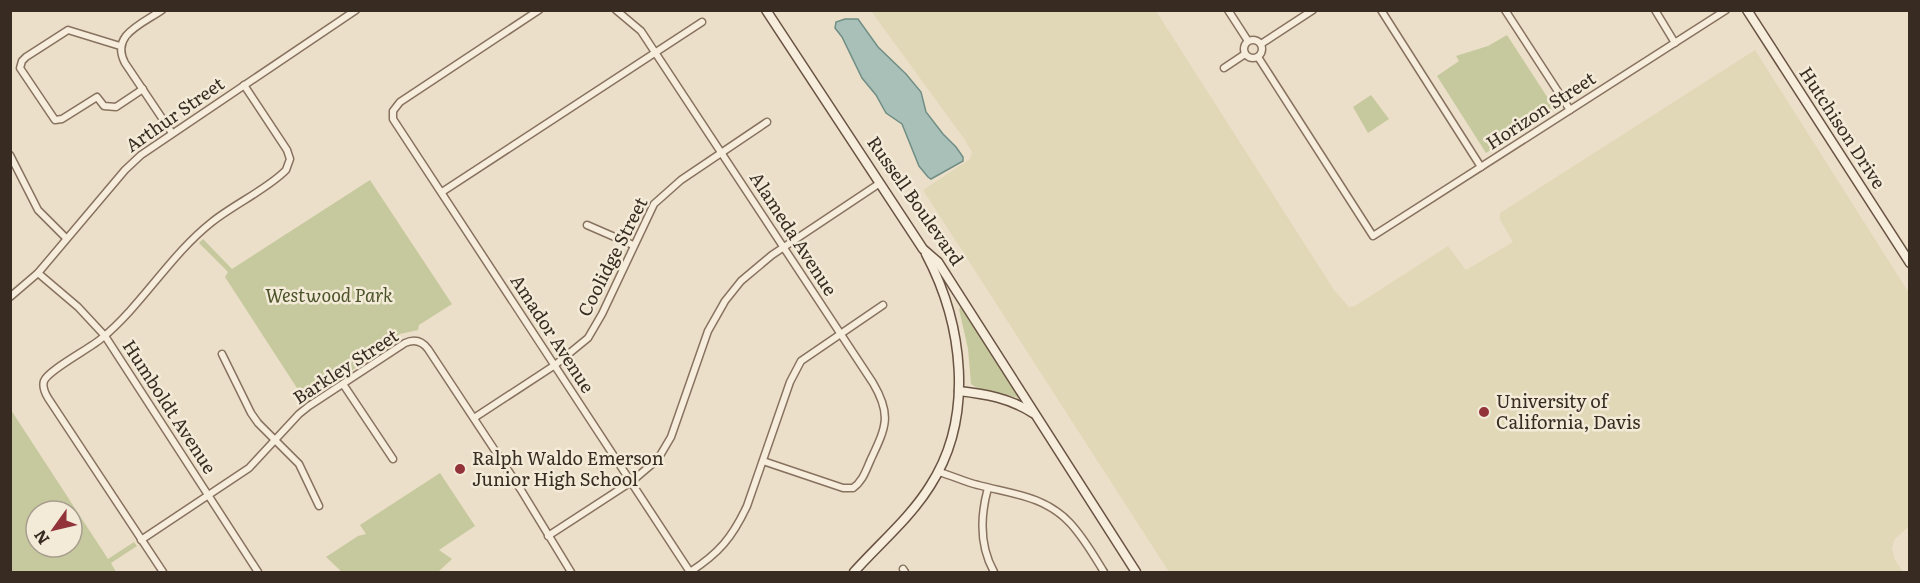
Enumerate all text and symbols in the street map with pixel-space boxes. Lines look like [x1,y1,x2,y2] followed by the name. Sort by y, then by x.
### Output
[1794,61,1893,194] street label: Hutchison Drive
[1480,64,1601,155] street label: Horizon Street
[119,69,230,158] street label: Arthur Street
[861,130,971,270] street label: Russell Boulevard
[744,166,845,301] street label: Alameda Avenue
[570,191,654,321] street label: Coolidge Street
[505,269,602,398] street label: Amador Avenue
[265,281,393,308] park label: Westwood Park
[287,321,404,410] street label: Barkley Street
[117,334,224,479] street label: Humboldt Avenue
[1496,387,1640,435] place label: University of California, Davis
[1477,405,1491,419] marker: University of California, Davis
[472,444,664,492] place label: Ralph Waldo Emerson Junior High School
[453,462,467,476] marker: Ralph Waldo Emerson Junior High School
[24,499,84,559] north arrow
[27,526,54,550] text: N

